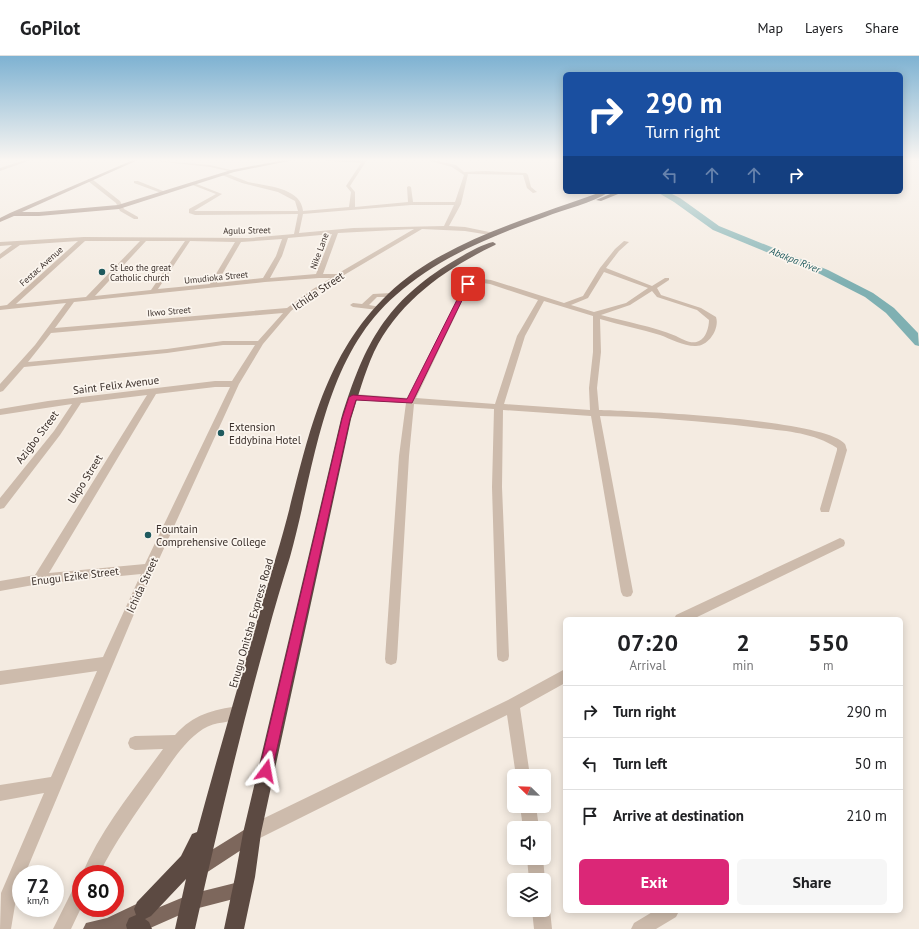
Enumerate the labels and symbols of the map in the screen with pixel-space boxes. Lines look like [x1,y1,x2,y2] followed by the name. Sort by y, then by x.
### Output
[223,224,271,236] street label: Agulu Street
[307,231,331,271] street label: Nike Lane
[17,243,65,288] street label: Festac Avenue
[767,244,823,276] water label: Abakpa River
[110,262,171,283] place label: St Leo the great Catholic church
[97,267,107,277] marker: St Leo the great Catholic church
[451,267,485,301] pin
[183,268,249,286] street label: Umudioka Street
[289,268,347,313] street label: Ichida Street
[147,304,191,318] street label: Ikwo Street
[72,373,160,397] street label: Saint Felix Avenue
[12,407,62,466] street label: Azigbo Street
[229,420,302,447] place label: Extension Eddybina Hotel
[216,428,226,438] marker: Extension Eddybina Hotel
[64,452,106,506] street label: Ukpo Street
[156,522,266,549] place label: Fountain Comprehensive College
[143,530,153,540] marker: Fountain Comprehensive College
[123,555,161,615] street label: Ichida Street
[226,556,276,689] street label: Enugu Onitsha Express Road
[30,564,120,588] street label: Enugu Ezike Street
[245,750,287,792] position arrow
[507,769,551,813] north arrow
[72,865,124,917] speed limit sign: 80

